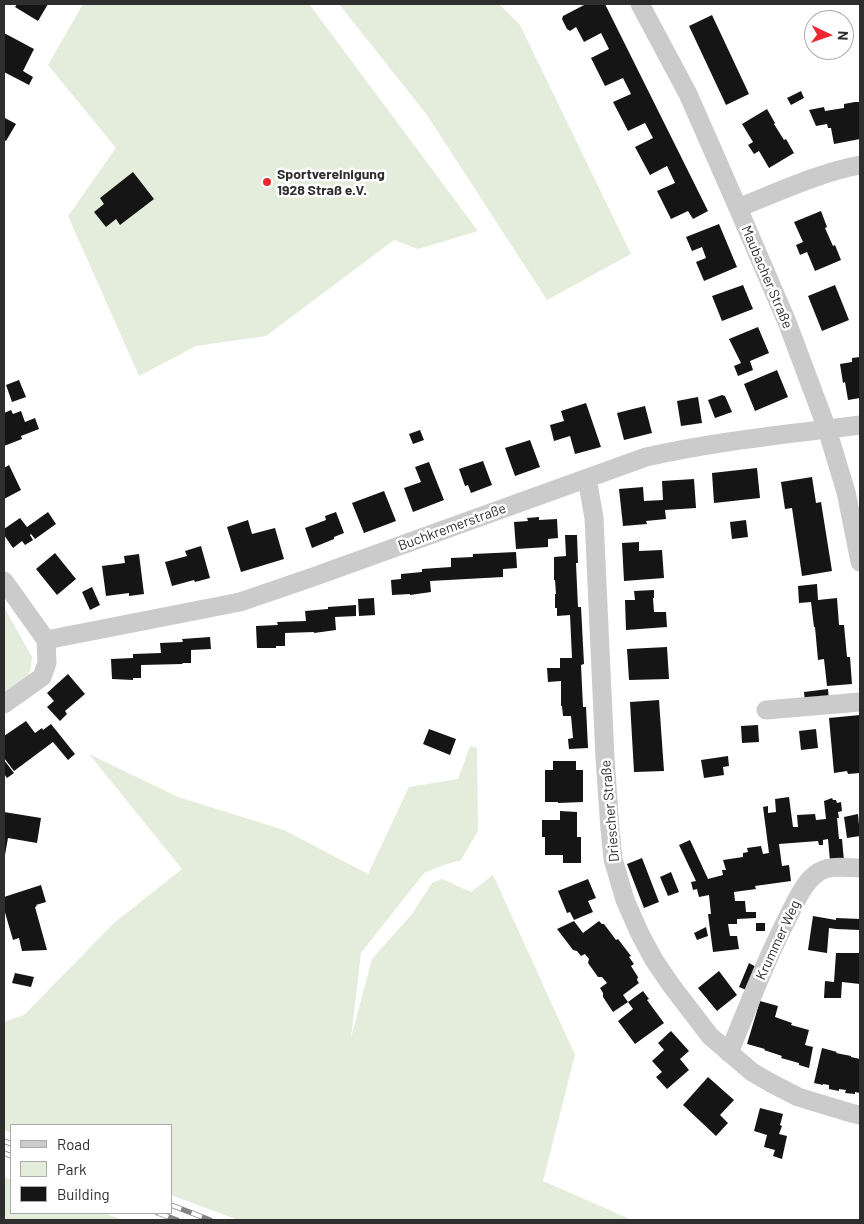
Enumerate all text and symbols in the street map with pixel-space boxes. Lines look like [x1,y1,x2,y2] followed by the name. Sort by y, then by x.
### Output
[804,10,854,60] north arrow
[835,31,852,41] text: N
[277,166,385,198] place label: Sportvereinigung 1928 Straß e.V.
[261,176,273,188] marker: Sportvereinigung 1928 Straß e.V.
[738,223,796,331] street label: Maubacher Straße
[396,500,508,554] street label: Buchkremerstraße
[597,759,623,863] street label: Driescher Straße
[752,897,804,983] street label: Krummer Weg
[10,1124,172,1214] legend
[57,1135,90,1153] text: Road
[57,1160,86,1178] text: Park
[57,1185,110,1203] text: Building

